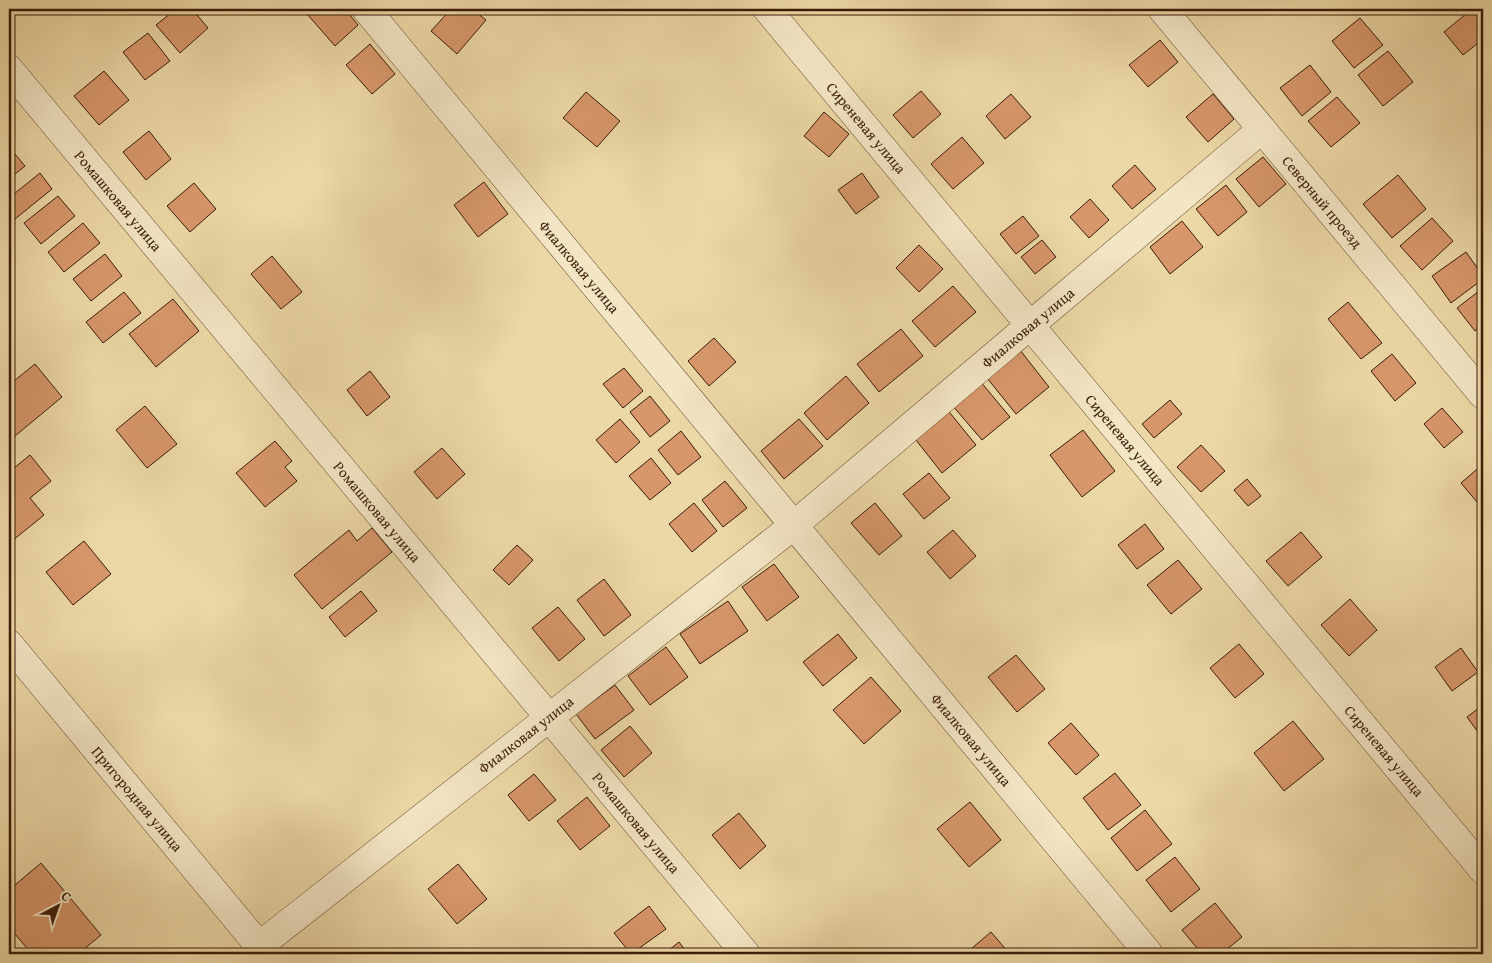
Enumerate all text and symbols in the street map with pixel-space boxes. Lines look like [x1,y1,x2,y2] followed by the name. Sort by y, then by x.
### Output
[822,77,912,179] street label: Сиреневая улица
[70,146,168,256] street label: Ромашковая улица
[1277,151,1367,252] street label: Северный проезд
[534,216,625,318] street label: Фиалковая улица
[977,282,1079,373] street label: Фиалковая улица
[1081,389,1171,491] street label: Сиреневая улица
[329,457,427,567] street label: Ромашковая улица
[926,689,1017,791] street label: Фиалковая улица
[474,690,578,778] street label: Фиалковая улица
[1340,700,1430,802] street label: Сиреневая улица
[87,741,188,857] street label: Пригородная улица
[588,768,686,878] street label: Ромашковая улица
[32,880,82,930] north arrow
[57,886,76,906] text: С

